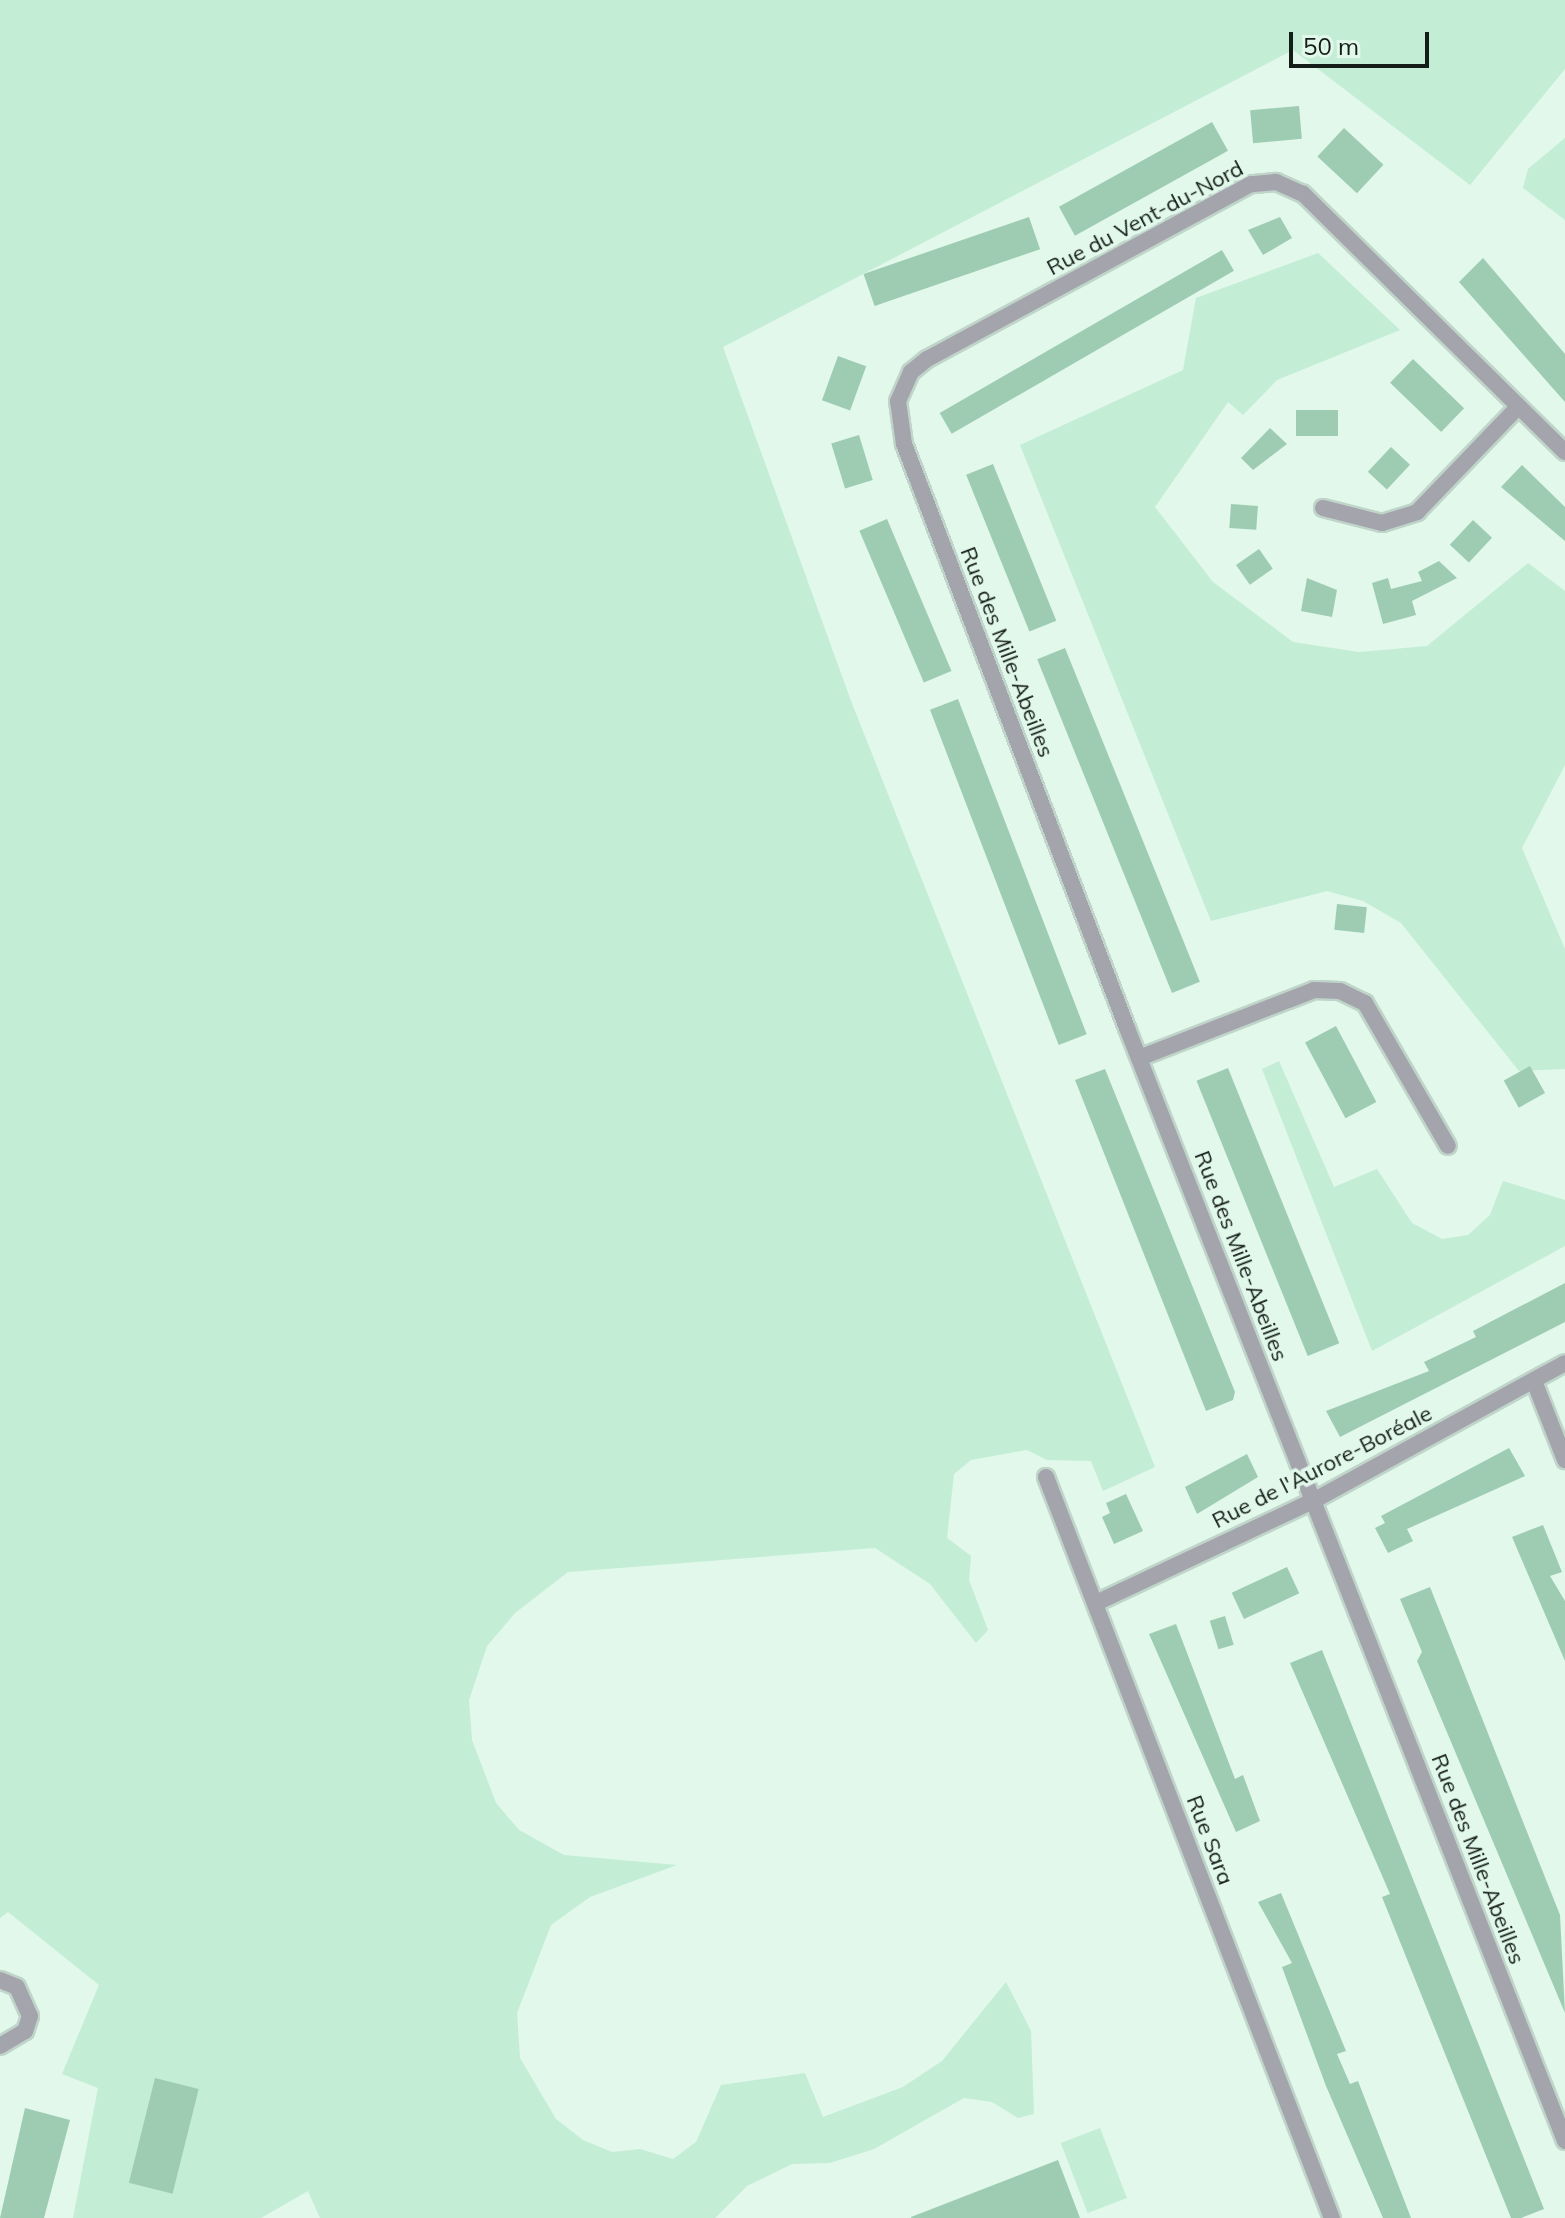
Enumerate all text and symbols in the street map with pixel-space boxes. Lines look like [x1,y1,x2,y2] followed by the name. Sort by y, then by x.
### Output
[1293,16,1433,66] scale bar
[1303,31,1359,61] text: 50 m
[1042,155,1248,281] street label: Rue du Vent-du-Nord
[955,543,1059,761] street label: Rue des Mille-Abeilles
[1189,1147,1293,1365] street label: Rue des Mille-Abeilles
[1208,1400,1436,1534] street label: Rue de l'Aurore-Boréale
[1426,1750,1530,1968] street label: Rue des Mille-Abeilles
[1181,1792,1239,1888] street label: Rue Sara

